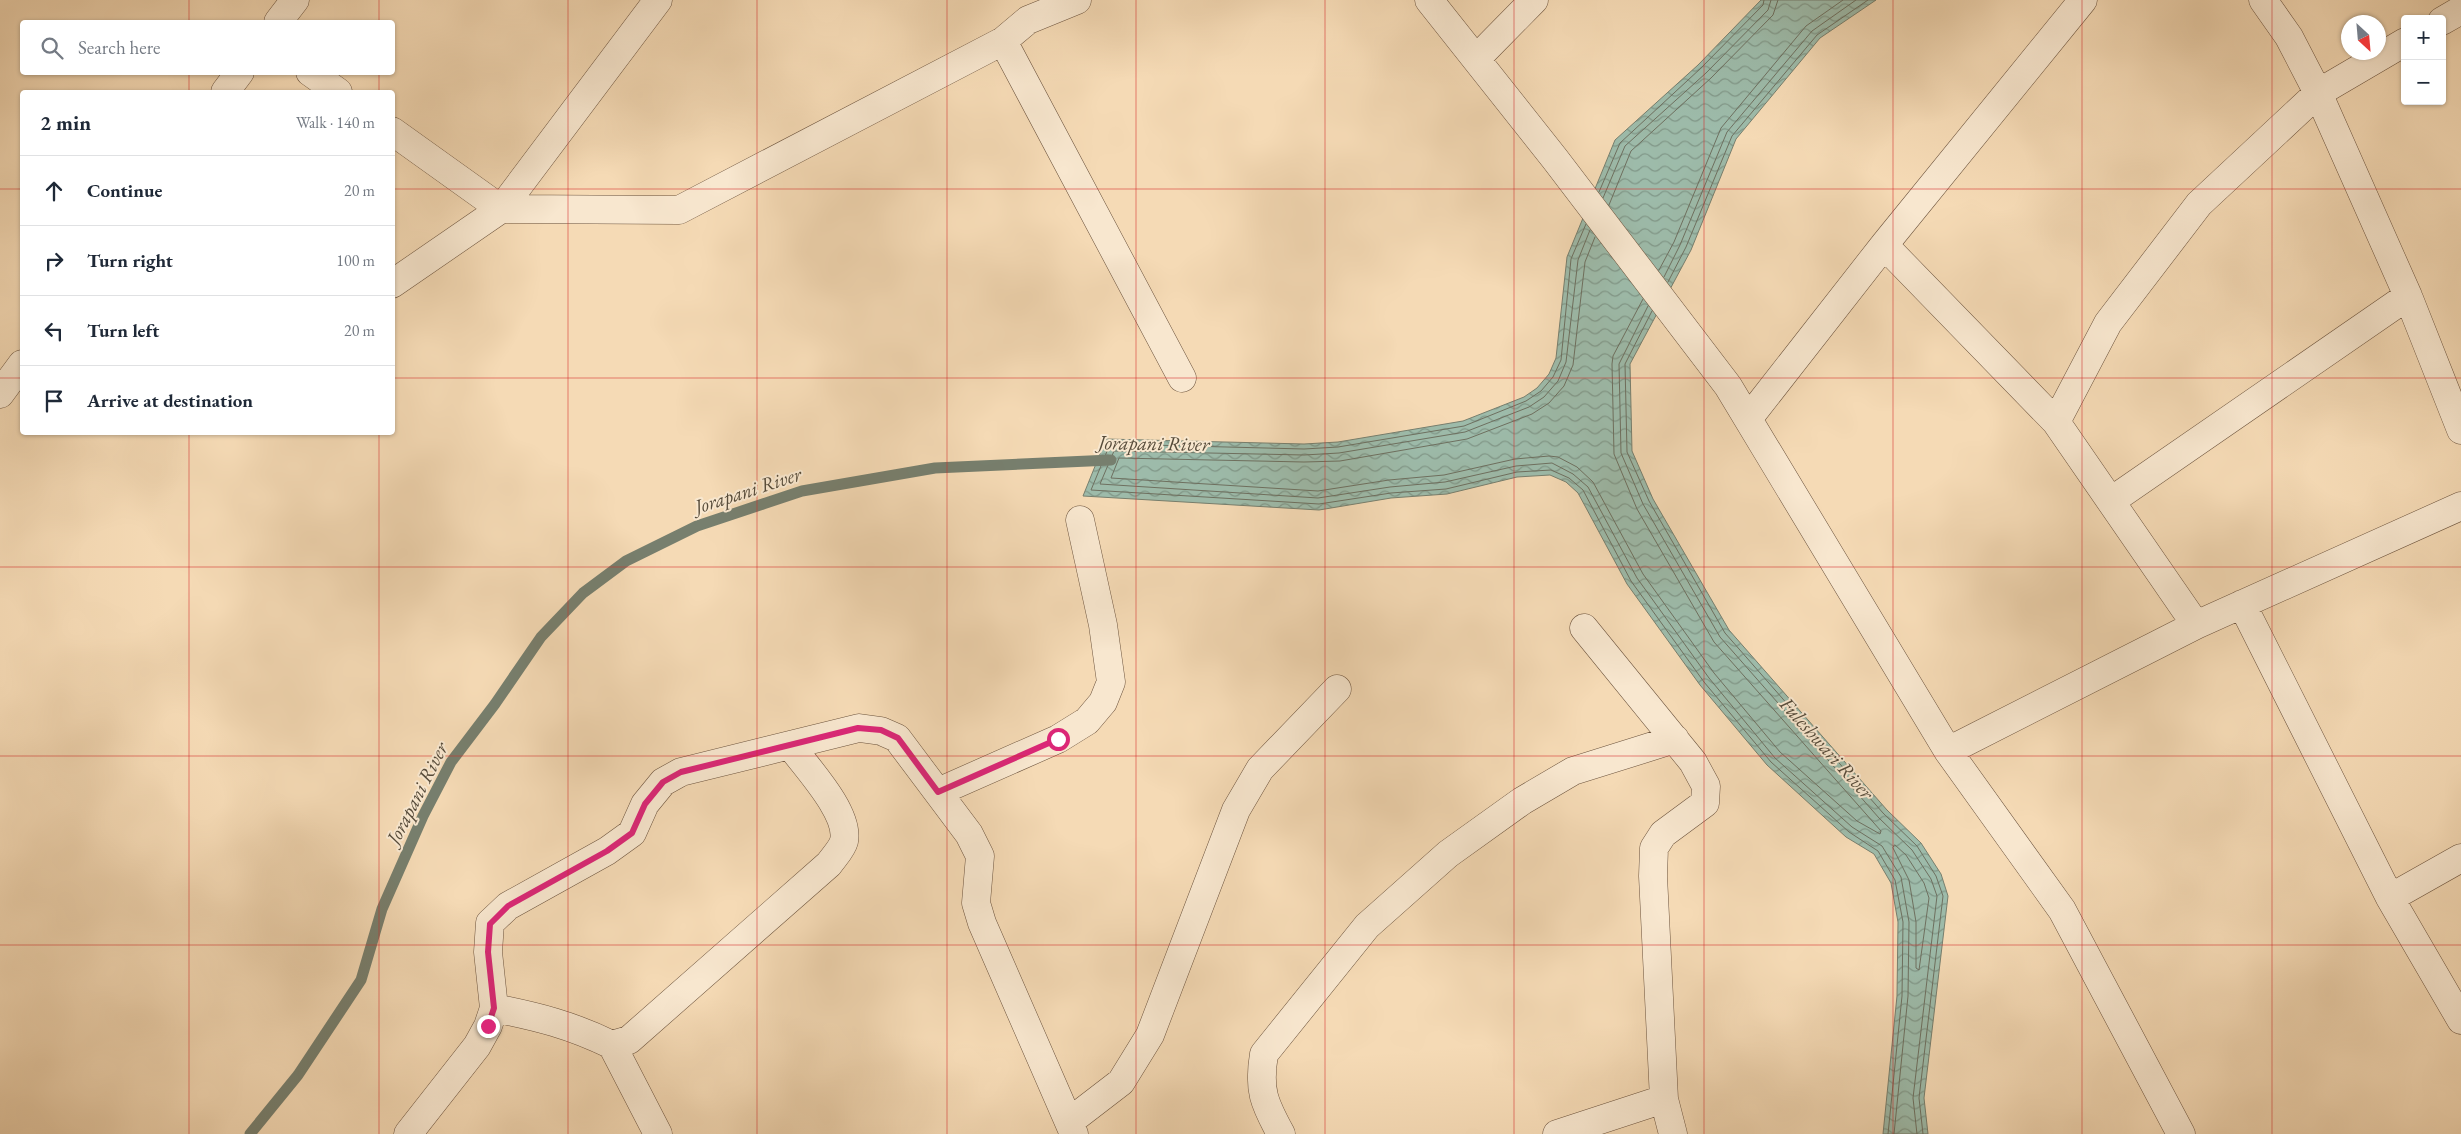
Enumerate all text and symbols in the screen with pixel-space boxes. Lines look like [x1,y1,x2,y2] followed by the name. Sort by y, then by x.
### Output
[2341,15,2386,60] north arrow
[2401,15,2446,105] map controls
[2401,15,2446,60] button: +
[20,20,395,75] search box
[38,34,66,62] icon: search
[78,35,160,60] text: Search here
[2401,60,2446,105] button: −
[40,109,91,136] text: 2 min
[296,112,375,133] text: Walk · 140 m
[40,177,68,205] icon: ahead
[87,178,162,203] text: Continue
[344,180,375,201] text: 20 m
[40,247,68,275] icon: right
[87,248,173,273] text: Turn right
[336,250,375,271] text: 100 m
[40,317,68,345] icon: left
[87,318,159,343] text: Turn left
[344,320,375,341] text: 20 m
[40,387,68,415] icon: arrive
[87,388,253,413] text: Arrive at destination
[1094,429,1211,457] water label: Jorapani River
[688,460,806,521] water label: Jorapani River
[1774,691,1881,806] water label: Fuleshwari River
[1047,728,1070,751] route start
[378,737,454,852] water label: Jorapani River
[477,1015,500,1038] route end

